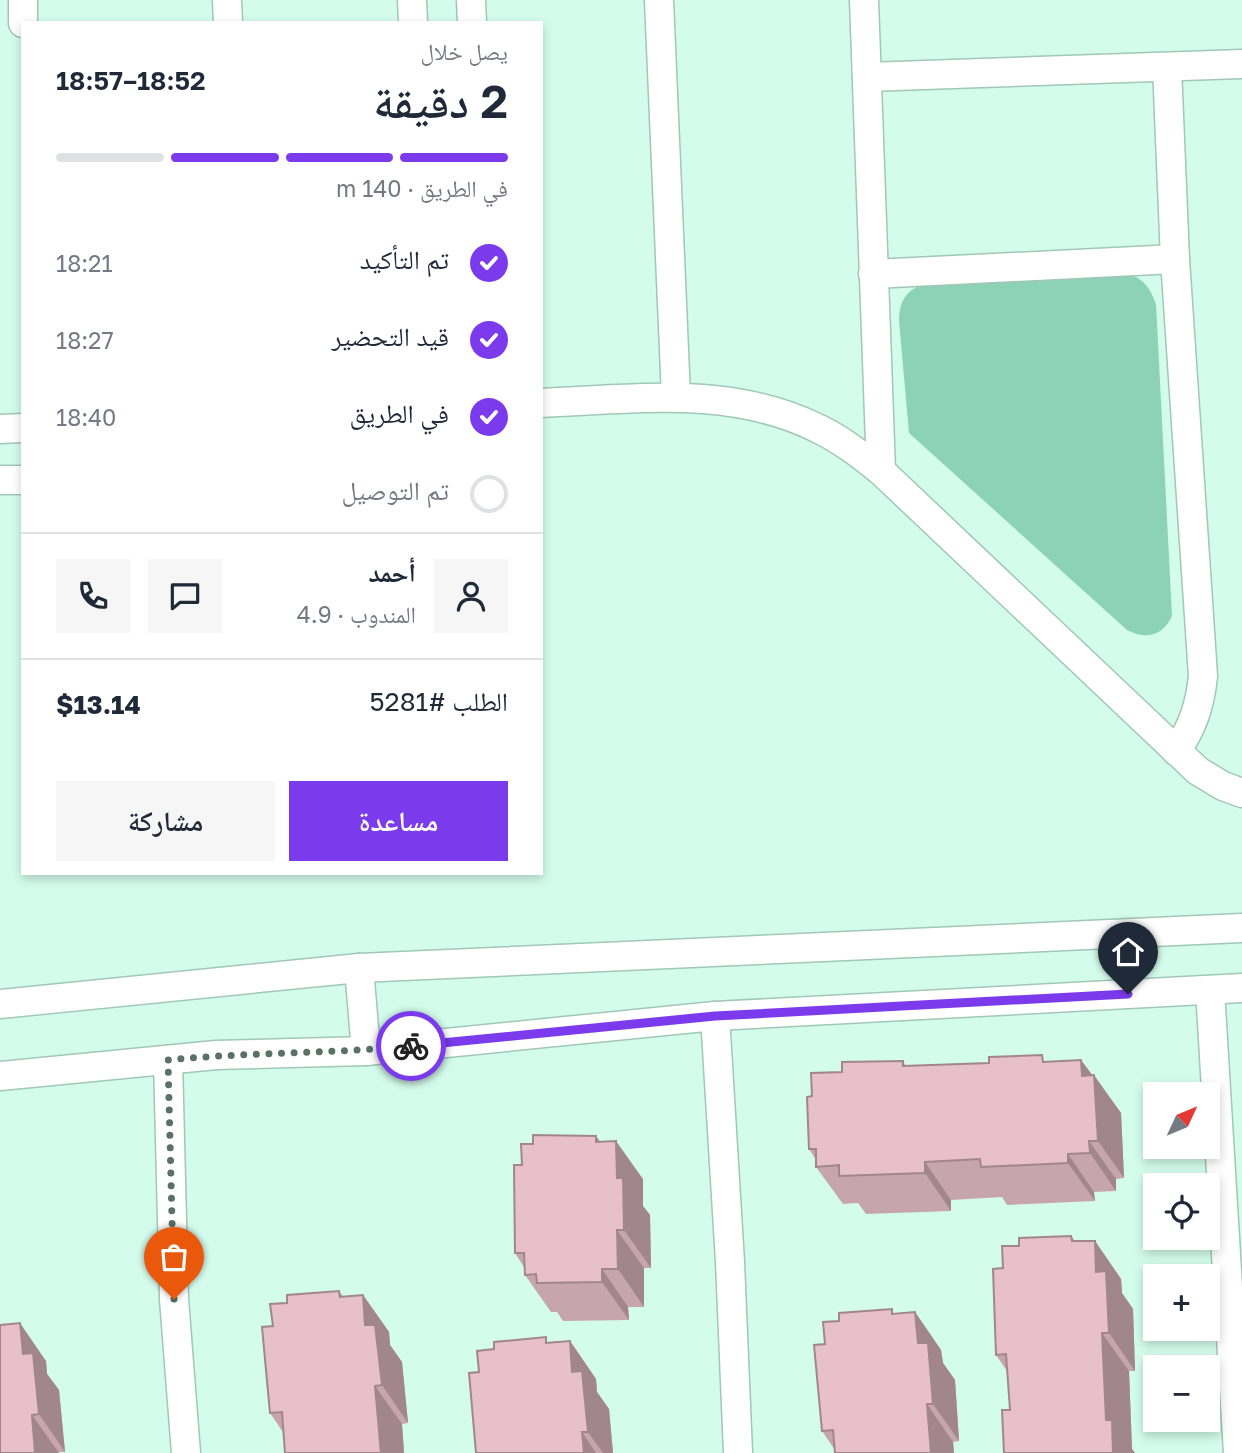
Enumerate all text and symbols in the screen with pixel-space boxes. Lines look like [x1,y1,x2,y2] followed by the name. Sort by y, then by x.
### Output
[421,37,508,65] text: يصل خلال
[56,65,206,96] text: 18:52–18:57
[373,73,508,128] text: 2 دقيقة
[336,174,508,202] text: في الطريق · 140 m
[360,244,449,275] text: تم التأكيد
[470,244,508,282] icon: check
[56,249,113,277] text: 18:21
[331,321,449,352] text: قيد التحضير
[470,321,508,359] icon: check
[56,326,114,354] text: 18:27
[350,398,449,429] text: في الطريق
[470,398,508,436] icon: check
[56,403,116,431] text: 18:40
[341,475,449,506] text: تم التوصيل
[368,557,416,588] text: أحمد
[56,559,130,633] button: phone
[148,559,222,633] button: chat
[434,559,508,633] button: person
[297,600,416,628] text: المندوب · 4.9
[370,686,508,717] text: الطلب #5281
[56,689,141,720] text: $13.14
[56,781,275,861] button: مشاركة
[289,781,508,861] button: مساعدة
[1098,922,1158,994] pin
[1109,933,1147,971] icon: home
[376,1011,446,1081] courier
[392,1027,430,1065] icon: bike
[1143,1082,1220,1158] north arrow
[1143,1082,1220,1432] map controls
[1143,1173,1220,1250] button: locate
[144,1227,204,1299] pin
[155,1238,193,1276] icon: bag
[1143,1264,1220,1341] button: +
[1143,1355,1220,1432] button: −

